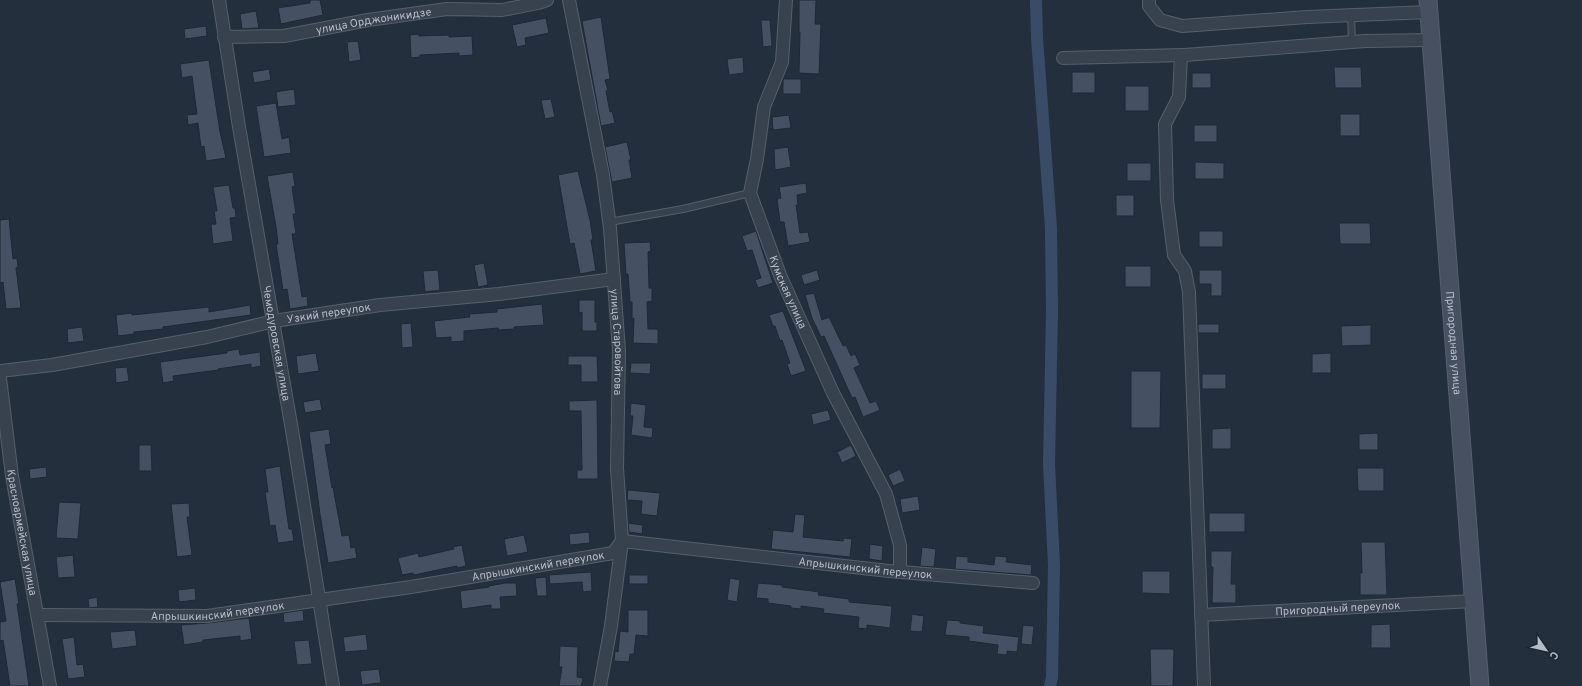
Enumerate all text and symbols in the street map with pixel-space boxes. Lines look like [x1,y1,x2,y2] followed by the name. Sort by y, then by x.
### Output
[315,5,432,38] street label: улица Орджоникидзе
[766,254,809,331] street label: Кумская улица
[259,284,293,402] street label: Чемодуровская улица
[606,288,625,396] street label: улица Старовойтова
[1442,291,1464,396] street label: Пригородная улица
[286,300,372,327] street label: Узкий переулок
[3,469,40,597] street label: Красноармейская улица
[471,549,606,585] street label: Апрышкинский переулок
[798,555,933,583] street label: Апрышкинский переулок
[151,599,286,624] street label: Апрышкинский переулок
[1275,599,1401,619] street label: Пригородный переулок
[1526,630,1566,670] north arrow
[1546,648,1561,662] text: С

